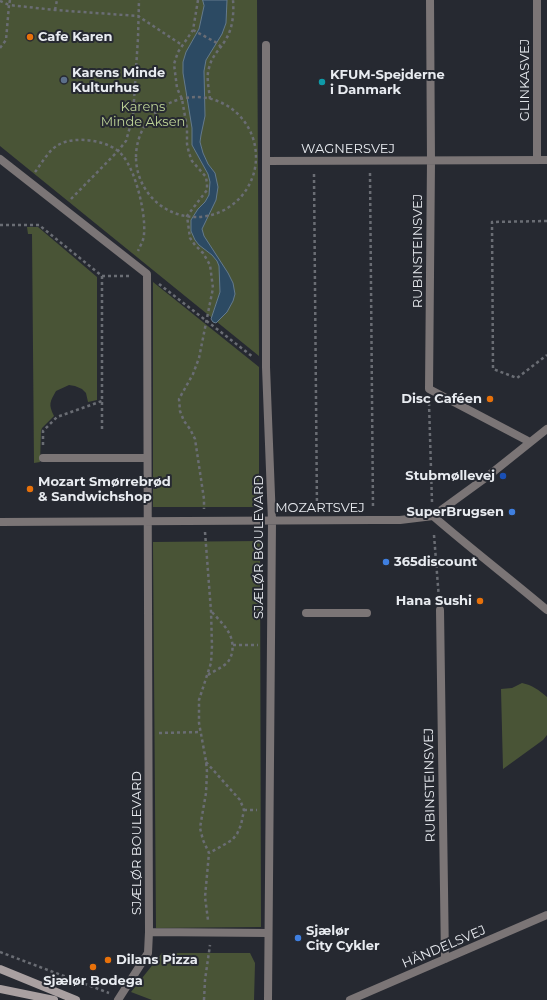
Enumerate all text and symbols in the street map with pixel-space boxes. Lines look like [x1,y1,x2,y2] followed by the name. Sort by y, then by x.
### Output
[38,29,112,45] place label: Cafe Karen
[25,32,35,42] marker: Cafe Karen
[517,39,533,121] street label: GLINKASVEJ
[72,65,165,96] place label: Karens Minde Kulturhus
[330,67,445,98] place label: KFUM-Spejderne i Danmark
[59,75,69,85] marker: Karens Minde Kulturhus
[317,77,327,87] marker: KFUM-Spejderne i Danmark
[101,99,185,130] park label: Karens Minde Aksen
[301,141,395,157] street label: WAGNERSVEJ
[410,194,426,308] street label: RUBINSTEINSVEJ
[401,391,482,407] place label: Disc Caféen
[485,394,495,404] marker: Disc Caféen
[405,468,495,484] place label: Stubmøllevej
[498,471,508,481] marker: Stubmøllevej
[38,474,171,505] place label: Mozart Smørrebrød & Sandwichshop
[251,475,267,619] street label: SJÆLØR BOULEVARD
[25,484,35,494] marker: Mozart Smørrebrød & Sandwichshop
[275,500,365,516] street label: MOZARTSVEJ
[406,504,504,520] place label: SuperBrugsen
[507,507,517,517] marker: SuperBrugsen
[394,554,477,570] place label: 365discount
[381,557,391,567] marker: 365discount
[396,593,472,609] place label: Hana Sushi
[475,596,485,606] marker: Hana Sushi
[421,728,439,842] street label: RUBINSTEINSVEJ
[129,771,145,915] street label: SJÆLØR BOULEVARD
[400,922,488,972] street label: HÄNDELSVEJ
[306,923,380,954] place label: Sjælør City Cykler
[293,933,303,943] marker: Sjælør City Cykler
[116,952,198,968] place label: Dilans Pizza
[103,955,113,965] marker: Dilans Pizza
[88,962,98,972] marker: Sjælør Bodega
[43,973,143,989] place label: Sjælør Bodega

